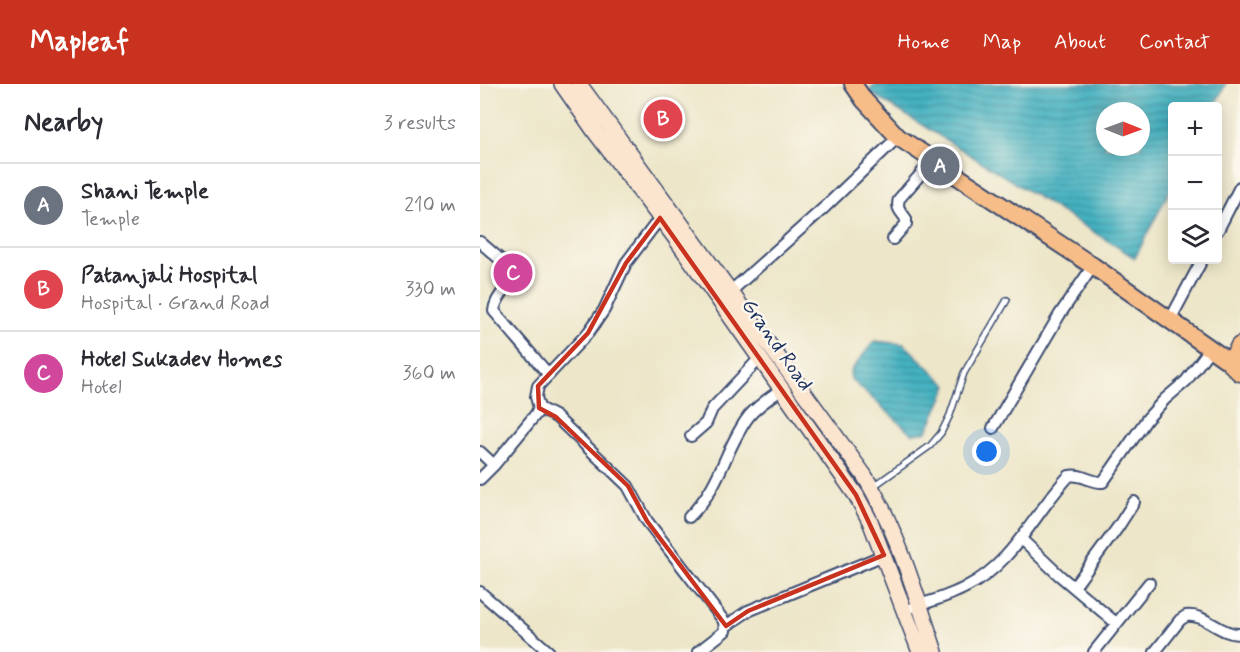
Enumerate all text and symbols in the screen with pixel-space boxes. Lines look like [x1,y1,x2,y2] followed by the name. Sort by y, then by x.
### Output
[30,24,129,61] text: Mapleaf
[898,28,950,56] text: Home
[983,28,1021,56] text: Map
[1054,28,1106,56] text: About
[1139,28,1210,56] text: Contact
[644,96,682,141] pin: B
[1096,102,1150,156] north arrow
[1168,102,1222,264] map controls
[1168,102,1222,156] button: +
[24,106,103,140] text: Nearby
[384,110,456,137] text: 3 results
[920,144,960,188] pin: A
[1168,156,1222,210] button: −
[81,178,209,206] text: Shani Temple
[37,192,50,219] text: A
[404,192,456,219] text: 210 m
[81,206,140,233] text: Temple
[1168,210,1222,264] button: layers
[494,250,532,296] pin: C
[81,262,257,290] text: Patanjali Hospital
[37,276,50,303] text: B
[405,276,456,303] text: 330 m
[81,290,270,317] text: Hospital · Grand Road
[735,293,819,397] street label: Grand Road
[81,346,282,374] text: Hotel Sukadev Homes
[36,360,51,387] text: C
[403,360,456,387] text: 360 m
[81,374,122,401] text: Hotel
[972,437,1001,466] your location

